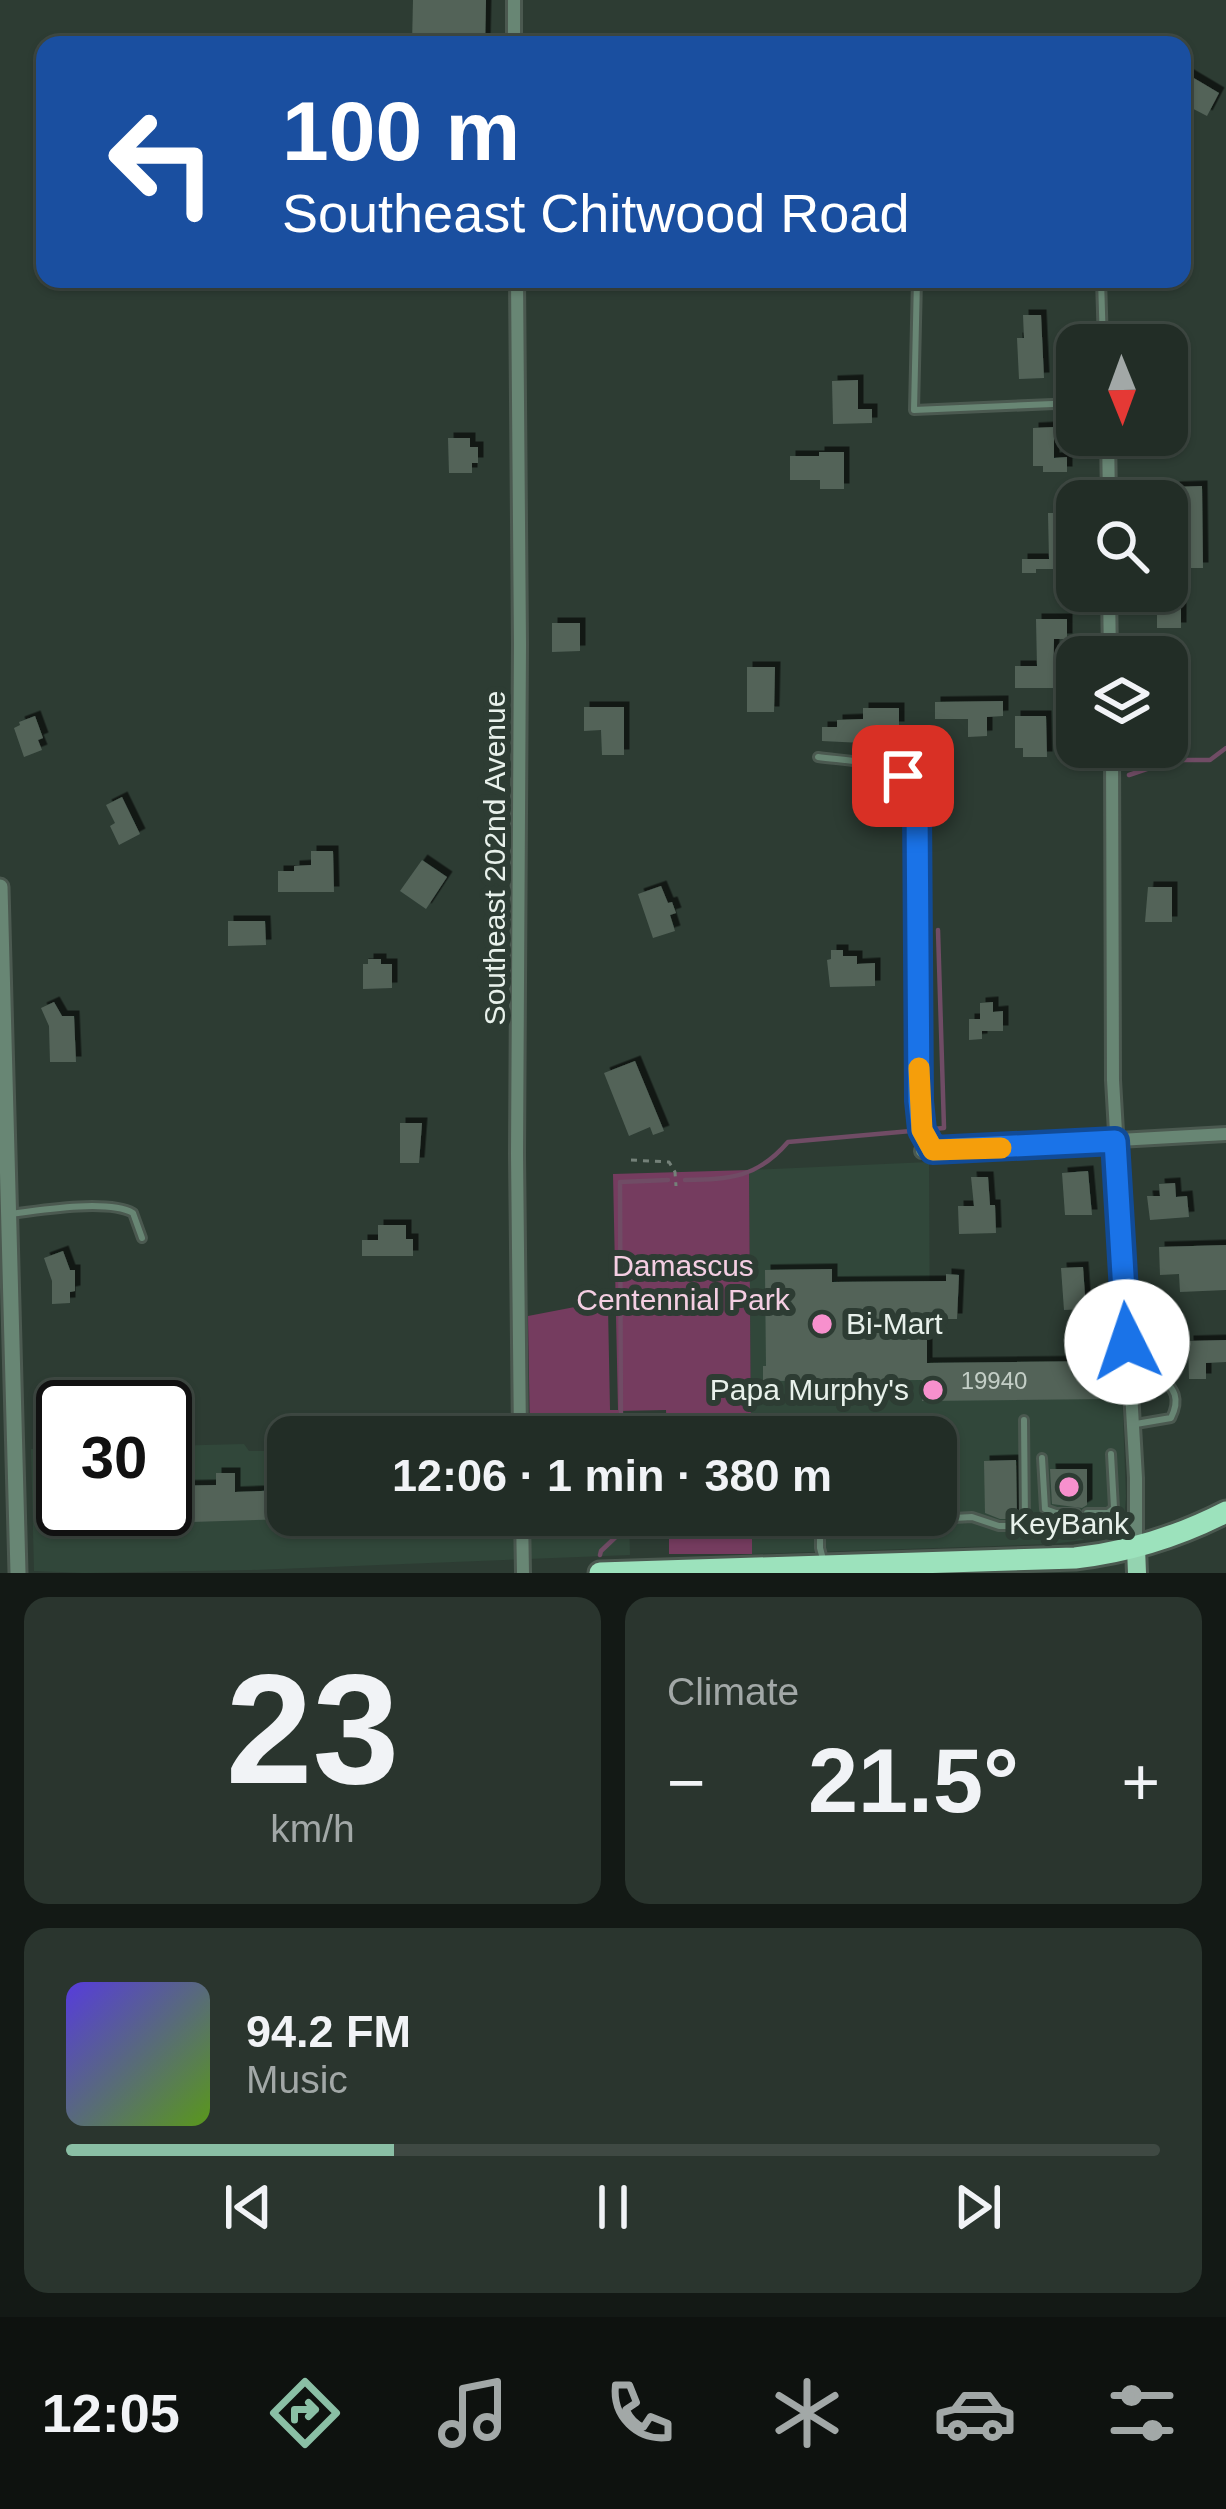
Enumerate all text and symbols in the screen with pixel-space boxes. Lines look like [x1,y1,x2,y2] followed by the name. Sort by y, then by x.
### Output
[84,84,240,240] icon: left
[282,84,520,178] text: 100 m
[282,183,909,243] text: Southeast Chitwood Road
[1056,324,1188,456] north arrow
[1056,324,1188,768] map controls
[1056,480,1188,612] button: search
[1056,636,1188,768] button: layers
[478,691,511,1025] street label: Southeast 202nd Avenue
[852,725,954,827] pin
[870,743,936,809] icon: arrive
[576,1249,791,1316] park label: Damascus Centennial Park
[1064,1279,1190,1405] position arrow
[846,1307,943,1340] place label: Bi-Mart
[809,1311,835,1337] marker: Bi-Mart
[961,1367,1027,1394] house number: 19940
[710,1373,909,1406] place label: Papa Murphy's
[920,1377,946,1403] marker: Papa Murphy's
[36,1380,192,1536] speed limit sign: 30
[392,1450,832,1501] text: 12:06 · 1 min · 380 m
[1056,1474,1082,1500] marker: KeyBank
[1009,1507,1130,1540] place label: KeyBank
[226,1642,399,1816] text: 23
[667,1670,799,1713] text: Climate
[808,1731,1019,1831] text: 21.5°
[667,1745,706,1819] text: −
[1121,1745,1160,1819] text: +
[270,1807,355,1850] text: km/h
[246,2006,411,2057] text: 94.2 FM
[246,2058,348,2101] text: Music
[215,2174,281,2240] icon: previous
[580,2174,646,2240] icon: pause
[945,2174,1011,2240] icon: next
[263,2371,347,2455] icon: directions
[431,2371,515,2455] icon: music
[598,2371,682,2455] icon: phone
[765,2371,849,2455] icon: climate
[933,2371,1017,2455] icon: car
[1100,2371,1184,2455] icon: filters
[42,2383,180,2443] text: 12:05

